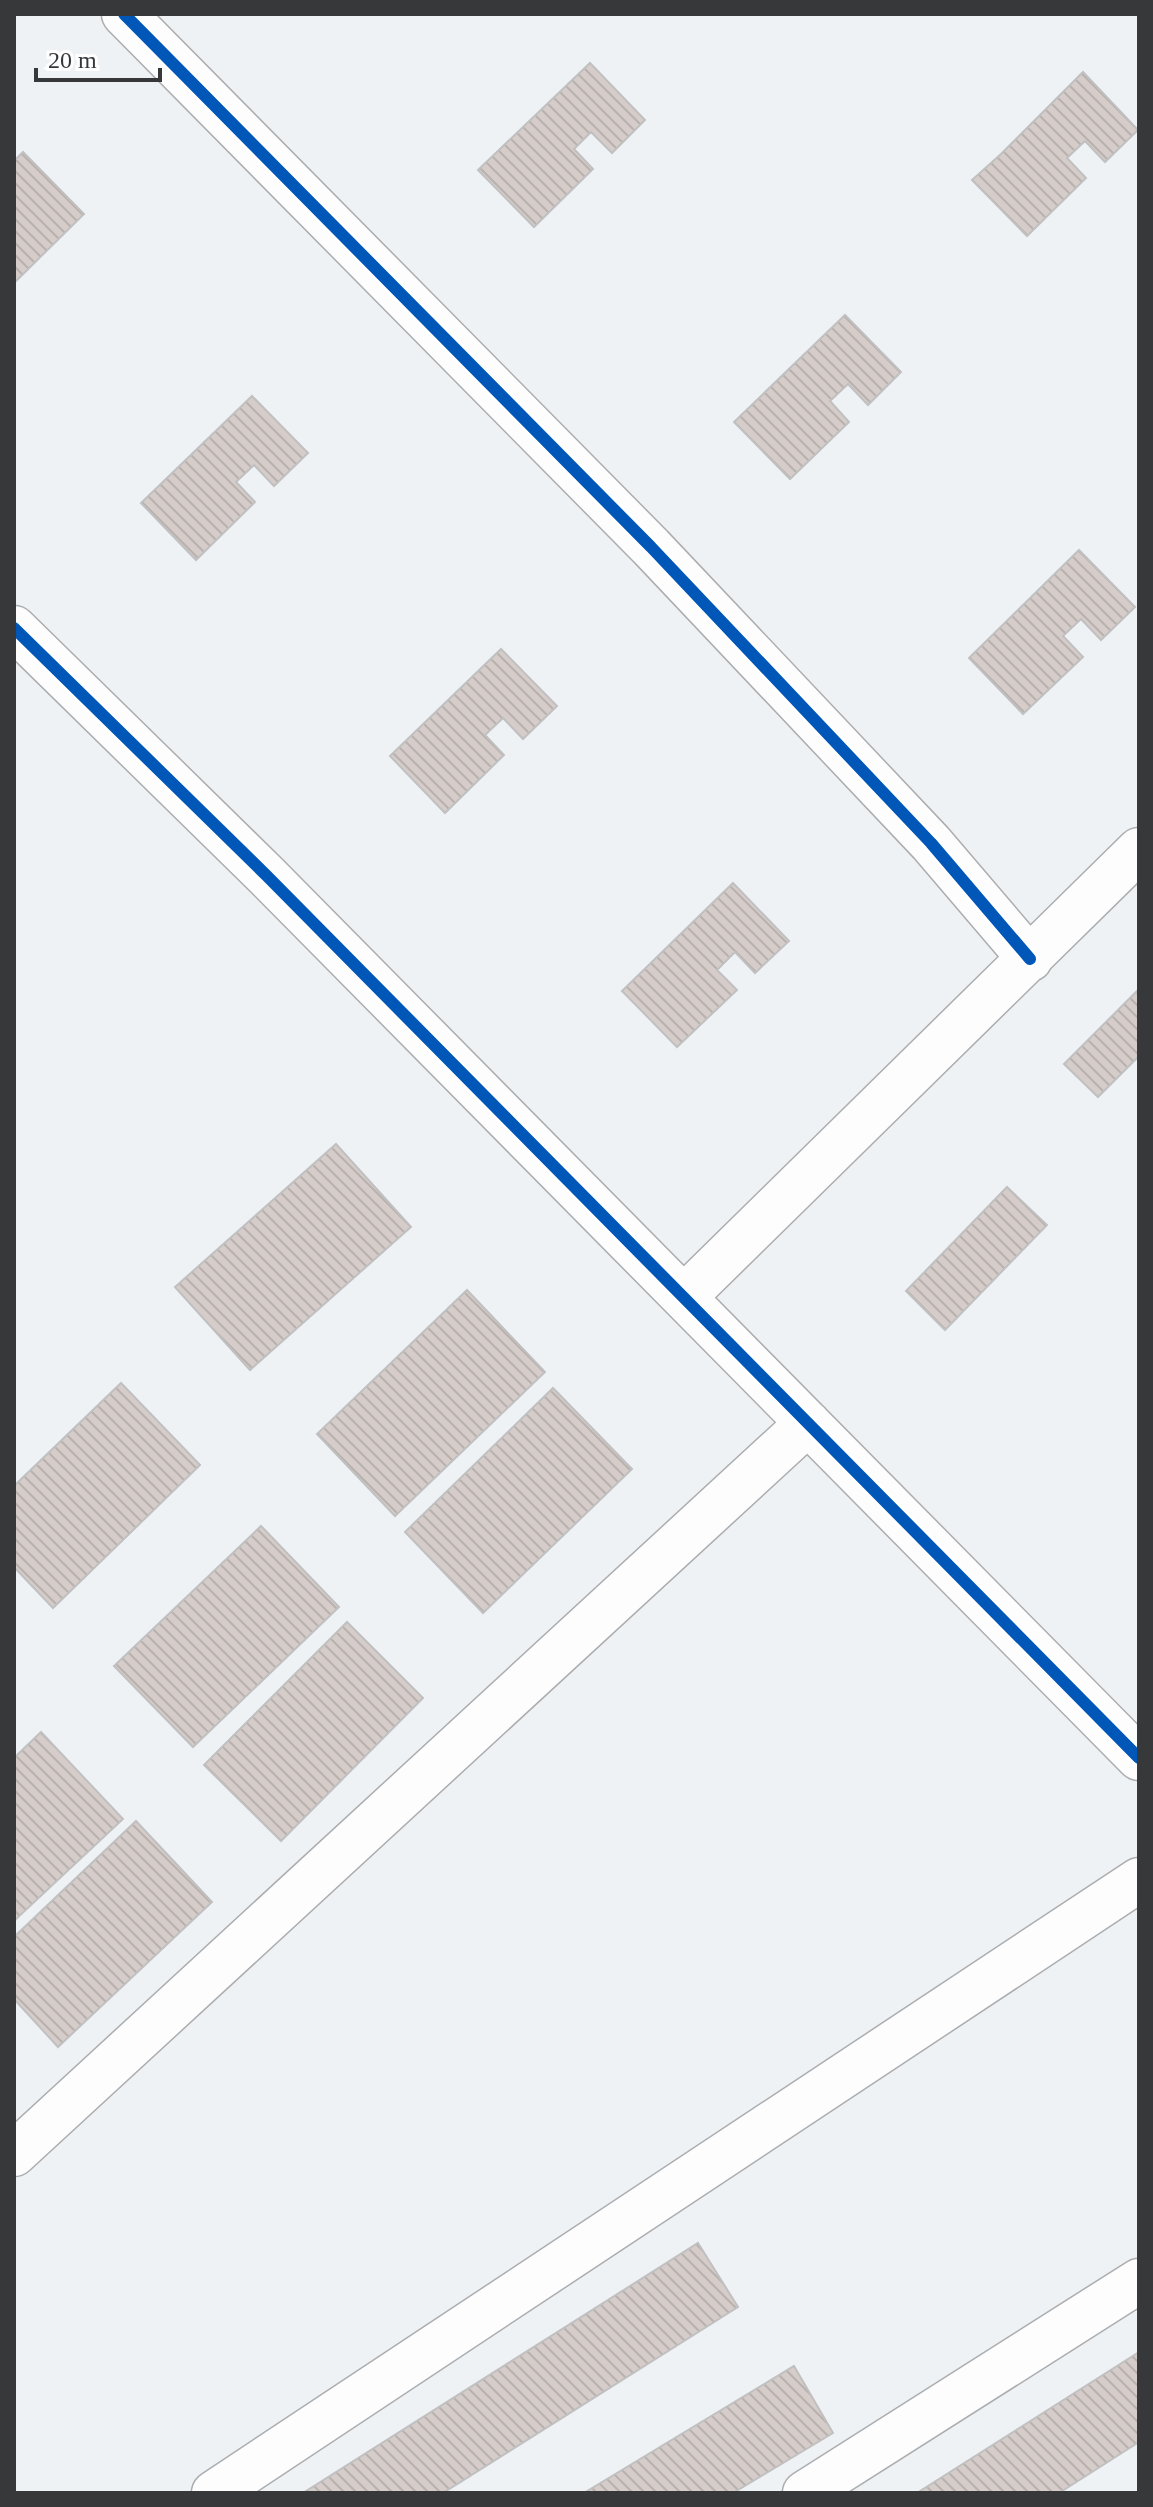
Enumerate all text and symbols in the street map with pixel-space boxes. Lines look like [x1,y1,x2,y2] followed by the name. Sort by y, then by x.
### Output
[36,32,160,82] scale bar
[48,47,97,73] text: 20 m

